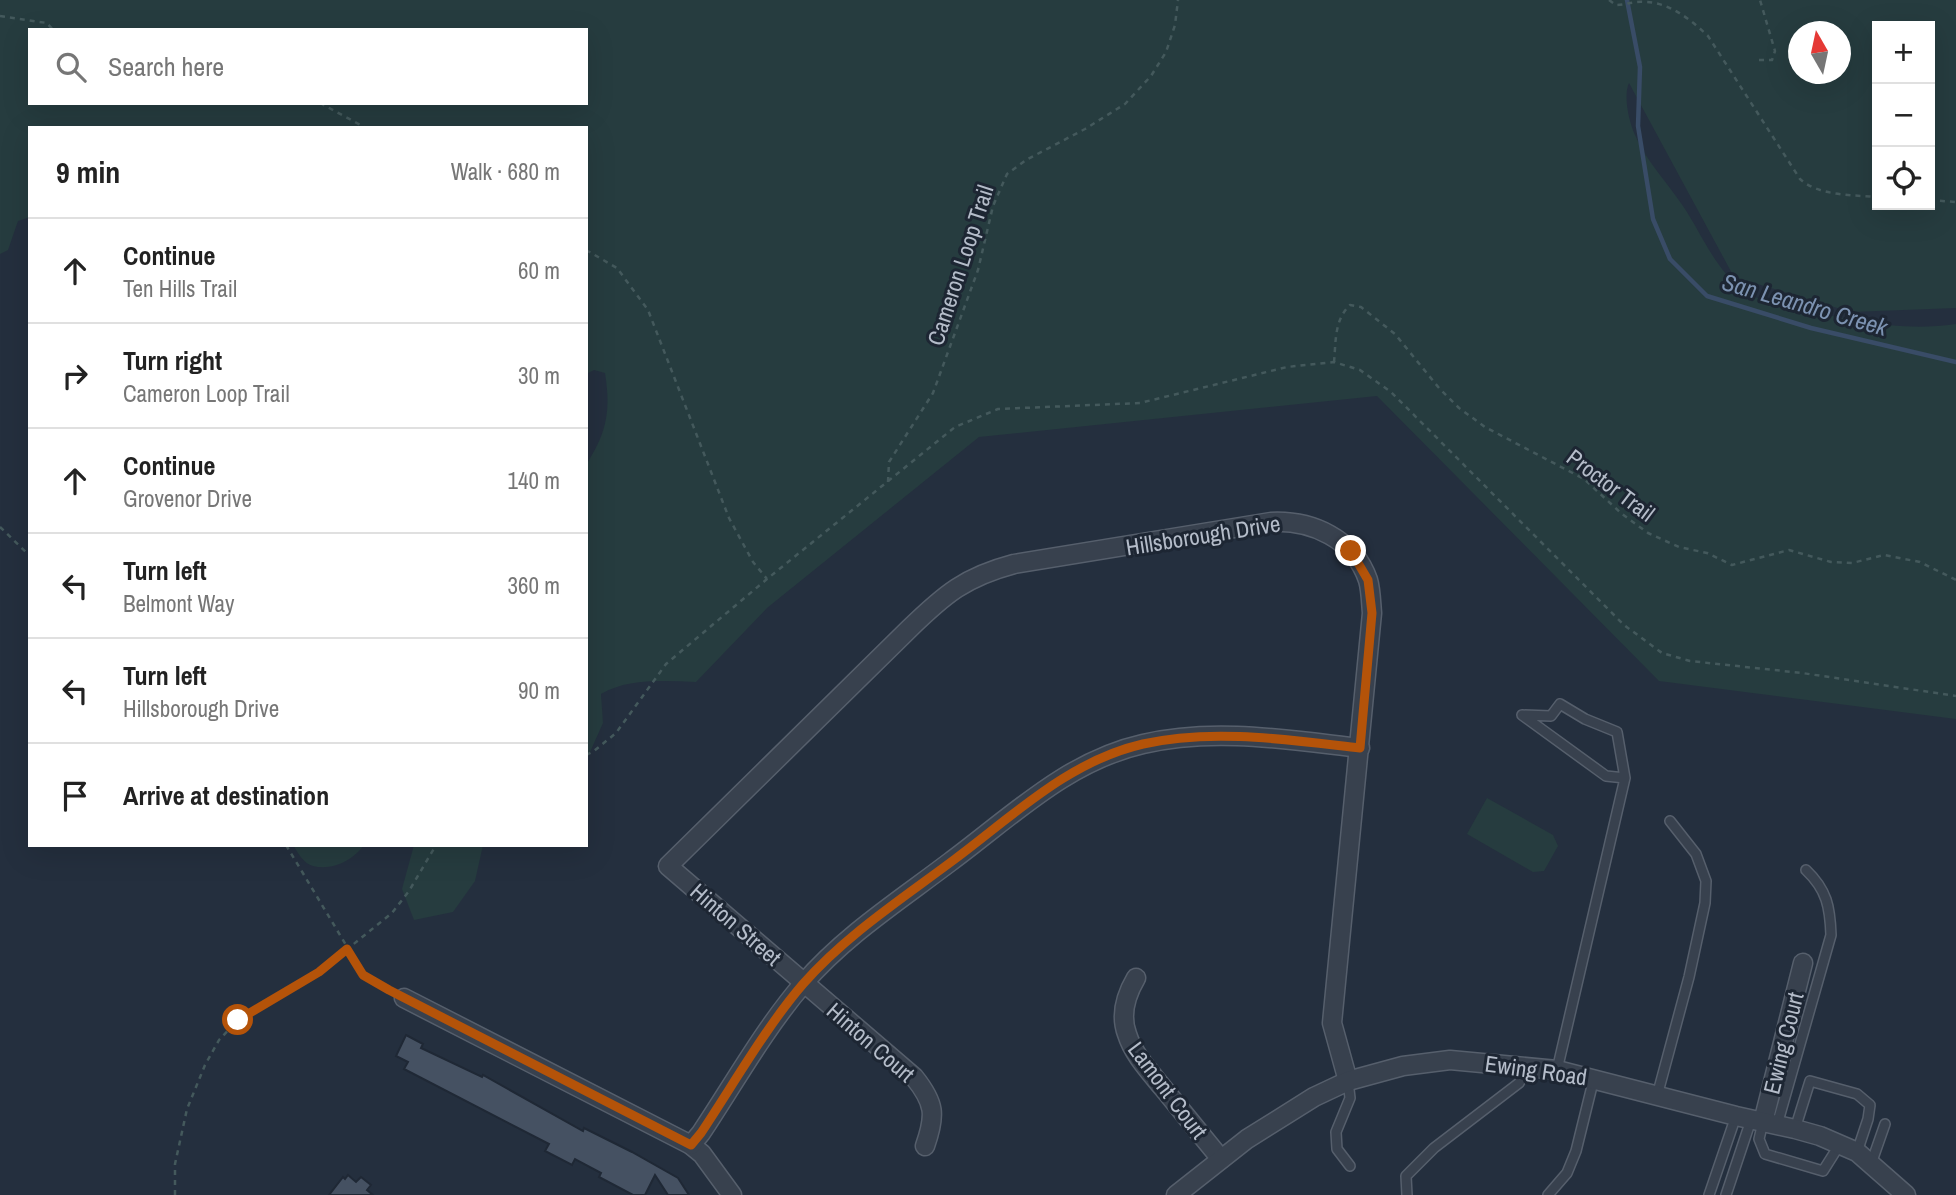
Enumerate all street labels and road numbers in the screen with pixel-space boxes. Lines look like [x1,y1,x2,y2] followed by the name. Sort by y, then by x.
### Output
[919,181,1001,349] street label: Cameron Loop Trail
[1561,442,1661,528] street label: Proctor Trail
[1123,507,1283,563] street label: Hillsborough Drive
[684,876,788,972] street label: Hinton Street
[1755,989,1811,1097] street label: Ewing Court
[820,995,922,1089] street label: Hinton Court
[1121,1035,1215,1145] street label: Lamont Court
[1483,1048,1589,1092] street label: Ewing Road

